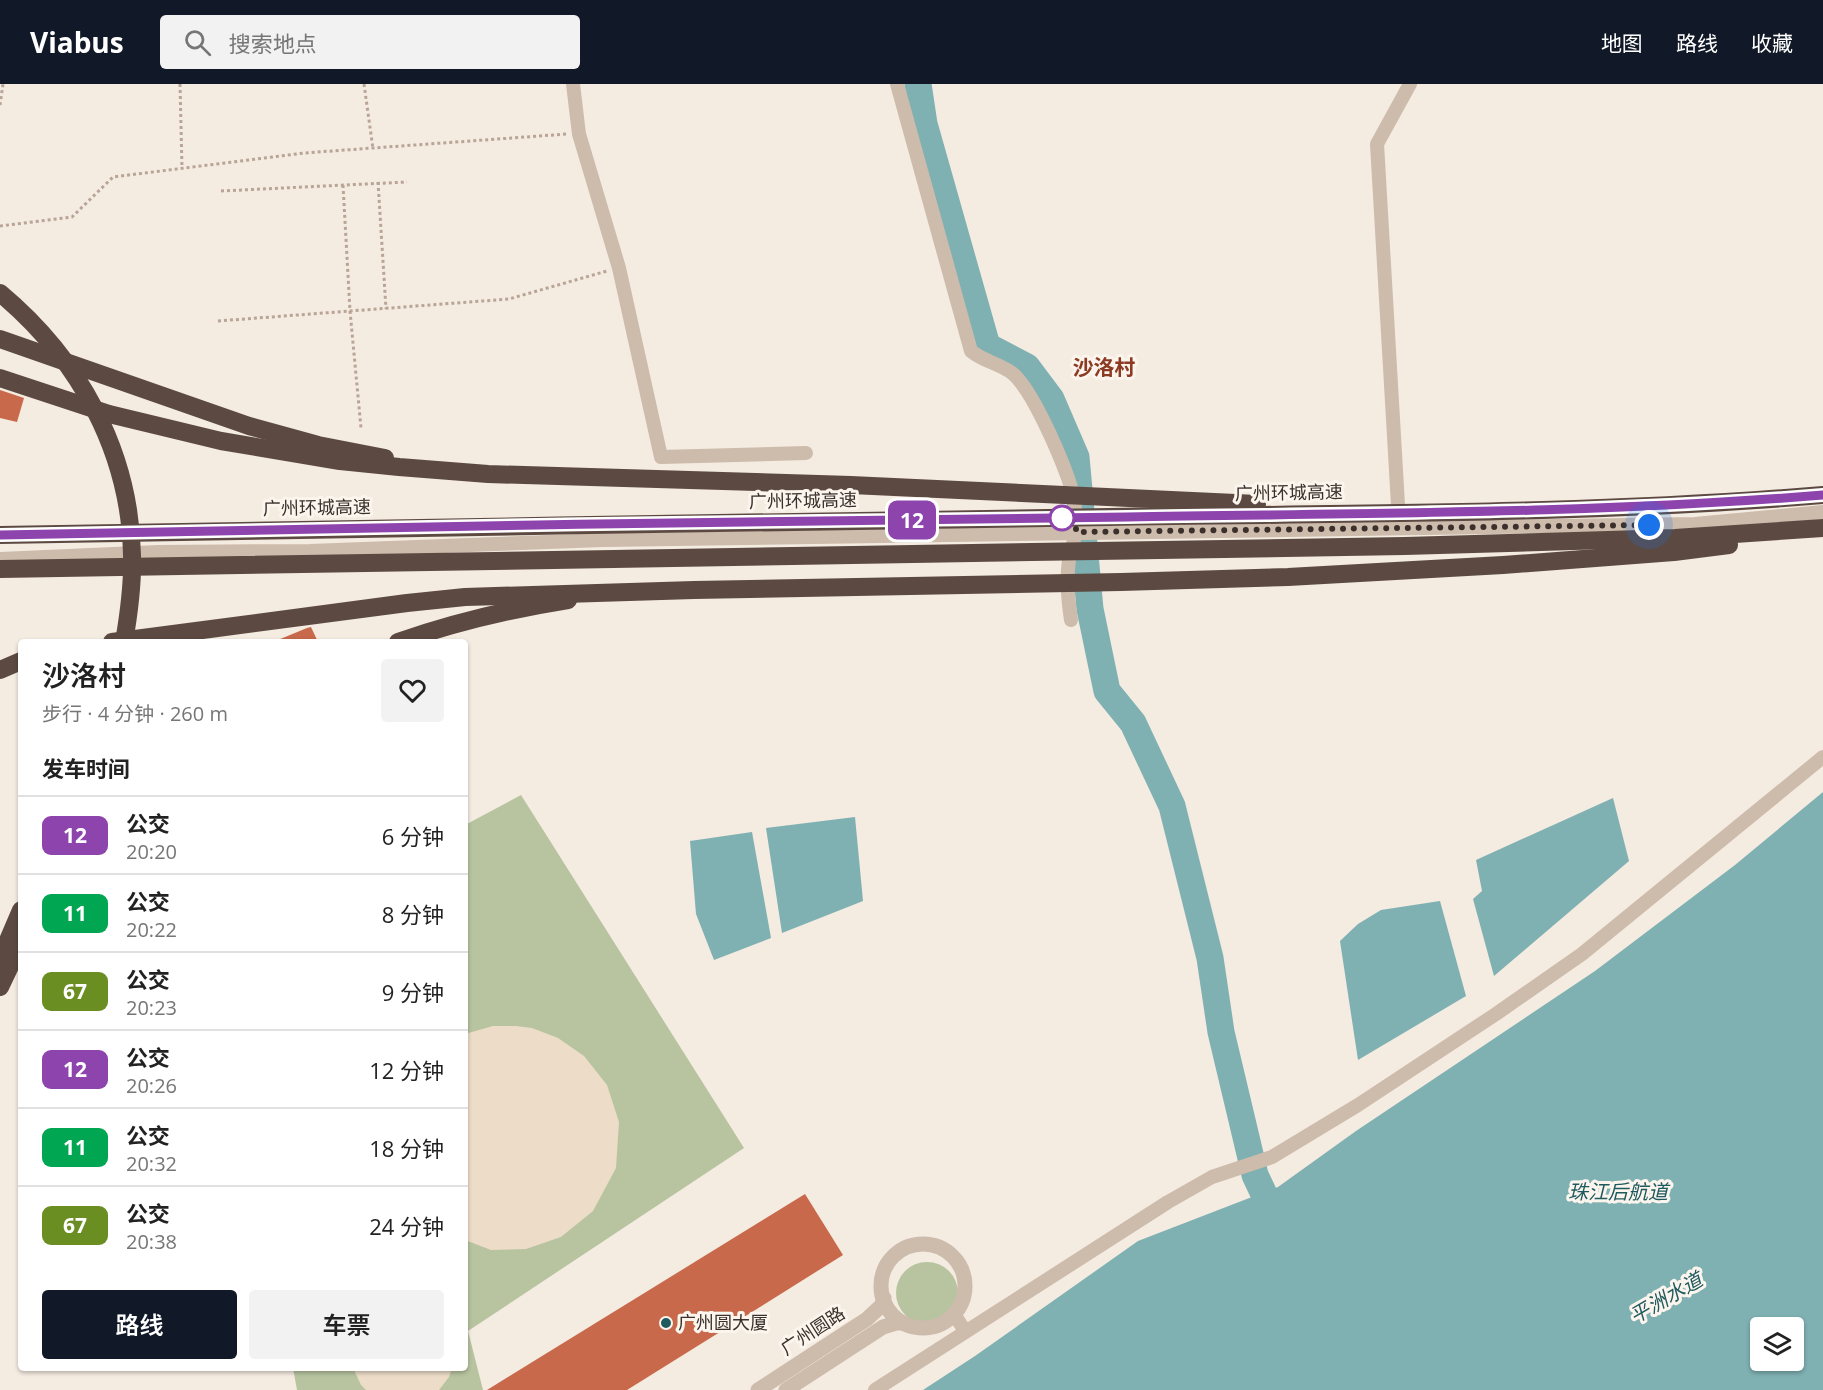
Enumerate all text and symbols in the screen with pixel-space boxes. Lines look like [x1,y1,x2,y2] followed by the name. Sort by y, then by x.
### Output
[160,15,580,69] search box
[30,23,124,61] text: Viabus
[181,26,214,59] icon: search
[229,28,317,58] text: 搜索地点
[1601,29,1643,57] text: 地图
[1676,29,1718,57] text: 路线
[1751,29,1793,57] text: 收藏
[1073,353,1136,381] district label: 沙洛村
[1235,479,1343,505] street label: 广州环城高速
[749,487,857,513] street label: 广州环城高速
[263,494,371,520] street label: 广州环城高速
[885,500,939,540] line badge: 12
[1049,505,1075,531] unlabelled marker
[900,506,924,534] text: 12
[1634,510,1664,540] your location
[42,656,126,694] text: 沙洛村
[381,659,444,722] button: heart
[42,700,228,727] text: 步行 · 4 分钟 · 260 m
[42,753,130,783] text: 发车时间
[126,808,170,838] text: 公交
[63,821,87,849] text: 12
[382,821,444,851] text: 6 分钟
[126,838,177,865] text: 20:20
[126,886,170,916] text: 公交
[63,899,87,927] text: 11
[382,899,444,929] text: 8 分钟
[126,916,177,943] text: 20:22
[126,964,170,994] text: 公交
[63,977,87,1005] text: 67
[382,977,444,1007] text: 9 分钟
[126,994,177,1021] text: 20:23
[126,1042,170,1072] text: 公交
[63,1055,87,1083] text: 12
[369,1055,444,1085] text: 12 分钟
[126,1072,177,1099] text: 20:26
[126,1120,170,1150] text: 公交
[63,1133,87,1161] text: 11
[369,1133,444,1163] text: 18 分钟
[126,1150,177,1177] text: 20:32
[1568,1178,1671,1205] water label: 珠江后航道
[126,1198,170,1228] text: 公交
[63,1211,87,1239] text: 67
[369,1211,444,1241] text: 24 分钟
[126,1228,177,1255] text: 20:38
[1624,1264,1710,1329] water label: 平洲水道
[42,1290,237,1359] button: 路线
[249,1290,444,1359] button: 车票
[776,1300,849,1360] street label: 广州圆路
[678,1310,768,1334] place label: 广州圆大厦
[659,1316,673,1330] marker: 广州圆大厦
[1750,1317,1804,1371] map controls
[1750,1317,1804,1371] button: layers

